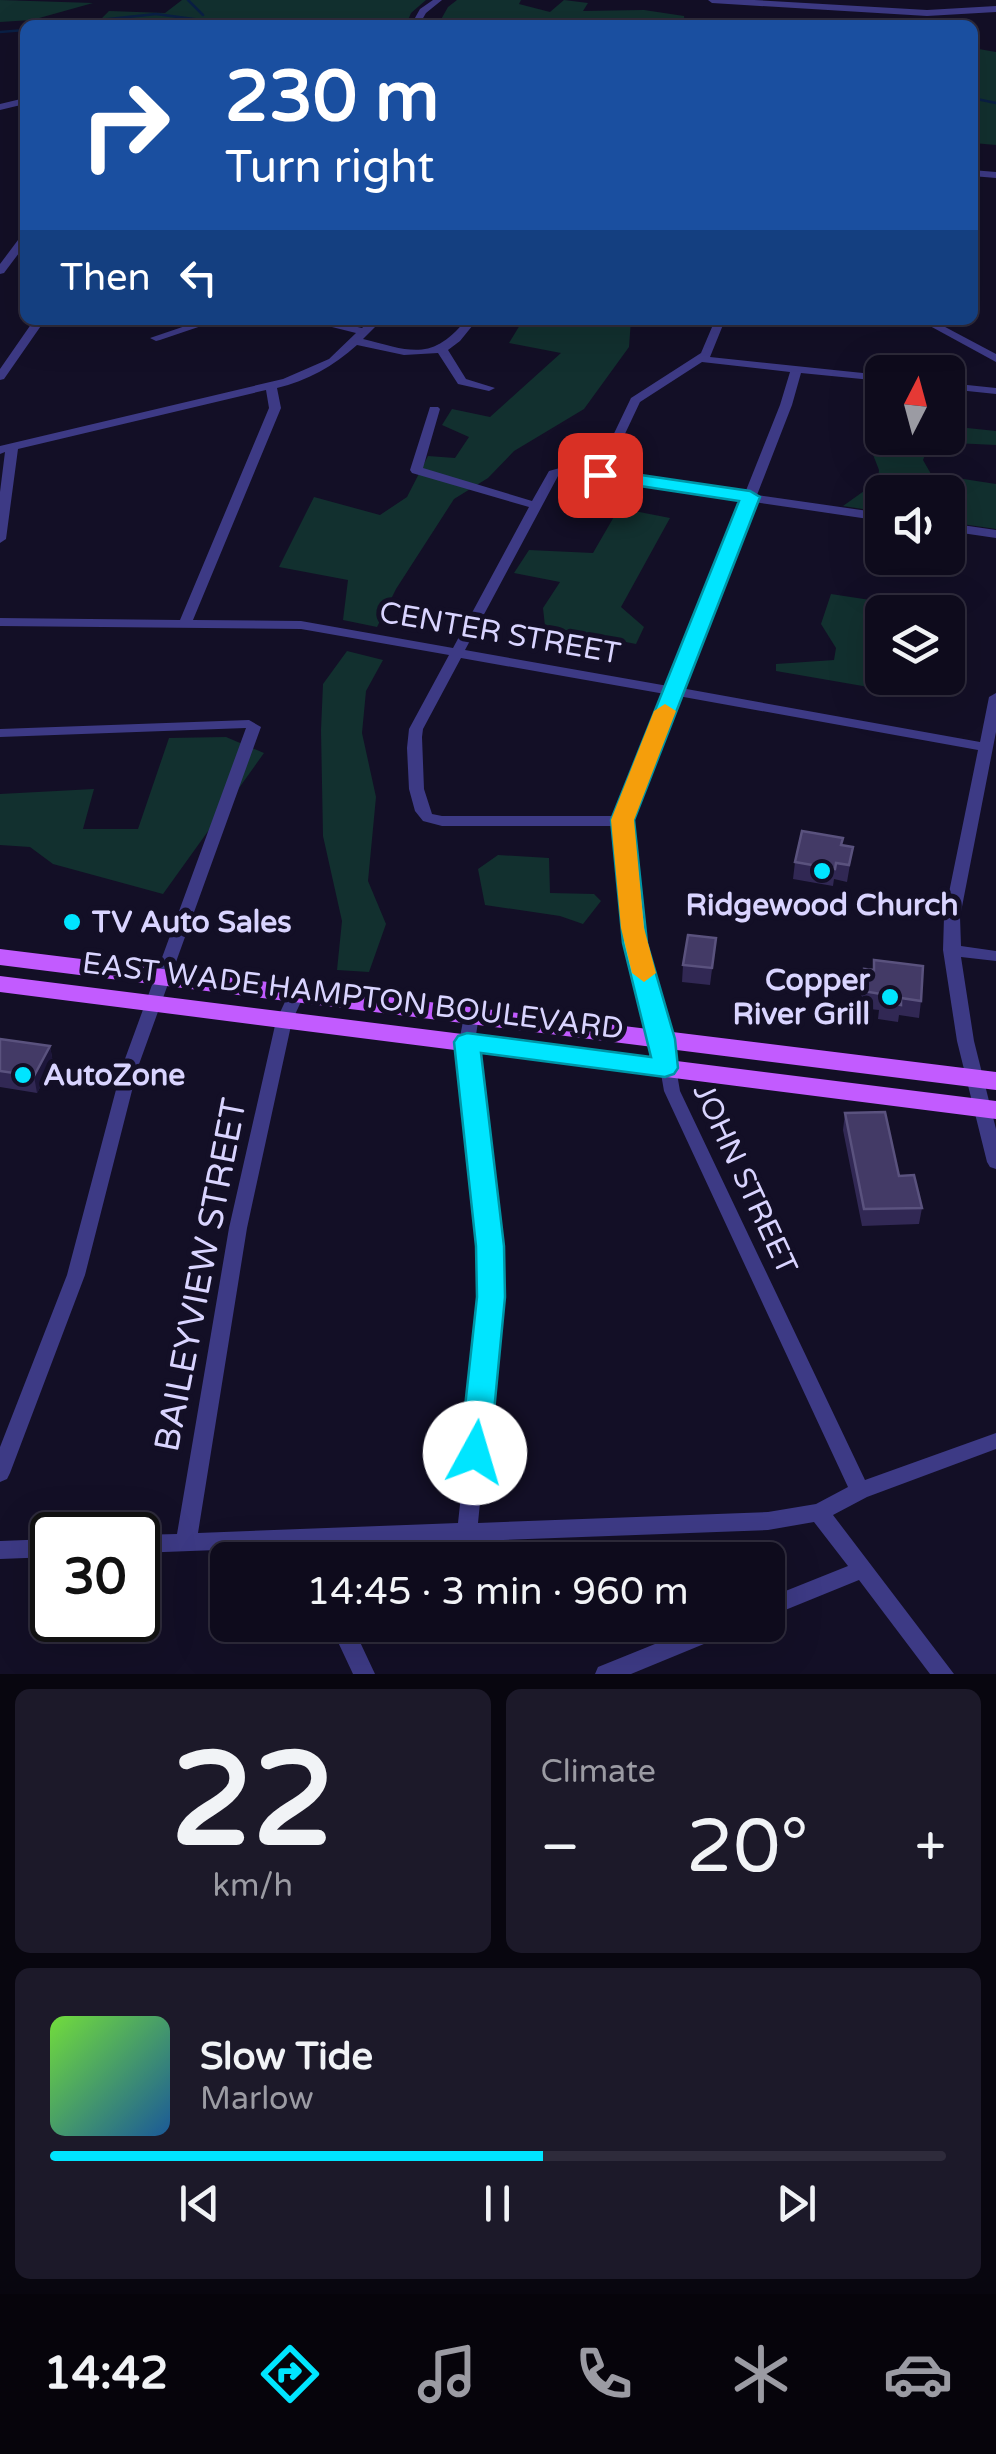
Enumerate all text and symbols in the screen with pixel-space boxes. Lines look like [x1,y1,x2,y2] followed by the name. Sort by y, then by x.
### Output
[225,56,439,140] text: 230 m
[60,60,190,190] icon: right
[225,141,434,195] text: Turn right
[171,250,226,305] icon: left
[60,255,151,301] text: Then
[865,355,965,455] north arrow
[865,355,965,695] map controls
[558,433,643,518] pin
[573,448,628,503] icon: arrive
[865,475,965,575] button: sound
[377,594,623,672] street label: CENTER STREET
[865,595,965,695] button: layers
[811,860,833,882] marker: Ridgewood Church
[686,887,958,924] place label: Ridgewood Church
[91,904,292,941] place label: TV Auto Sales
[61,911,83,933] marker: TV Auto Sales
[80,944,626,1048] street label: EAST WADE HAMPTON BOULEVARD
[733,962,870,1033] place label: Copper River Grill
[879,986,901,1008] marker: Copper River Grill
[43,1057,185,1094] place label: AutoZone
[12,1064,34,1086] marker: AutoZone
[685,1078,805,1280] street label: JOHN STREET
[146,1095,256,1455] street label: BAILEYVIEW STREET
[423,1401,527,1505] position arrow
[30,1512,160,1642] speed limit sign: 30
[306,1569,689,1615] text: 14:45 · 3 min · 960 m
[171,1724,334,1880] text: 22
[541,1753,656,1791] text: Climate
[686,1802,809,1892] text: 20°
[541,1815,580,1881] text: −
[915,1815,946,1881] text: +
[213,1867,293,1905] text: km/h
[200,2034,373,2080] text: Slow Tide
[200,2080,314,2118] text: Marlow
[172,2176,227,2231] icon: previous
[470,2176,525,2231] icon: pause
[769,2176,824,2231] icon: next
[255,2339,325,2409] icon: directions
[412,2339,482,2409] icon: music
[569,2339,639,2409] icon: phone
[726,2339,796,2409] icon: climate
[883,2339,953,2409] icon: car
[43,2347,168,2401] text: 14:42

